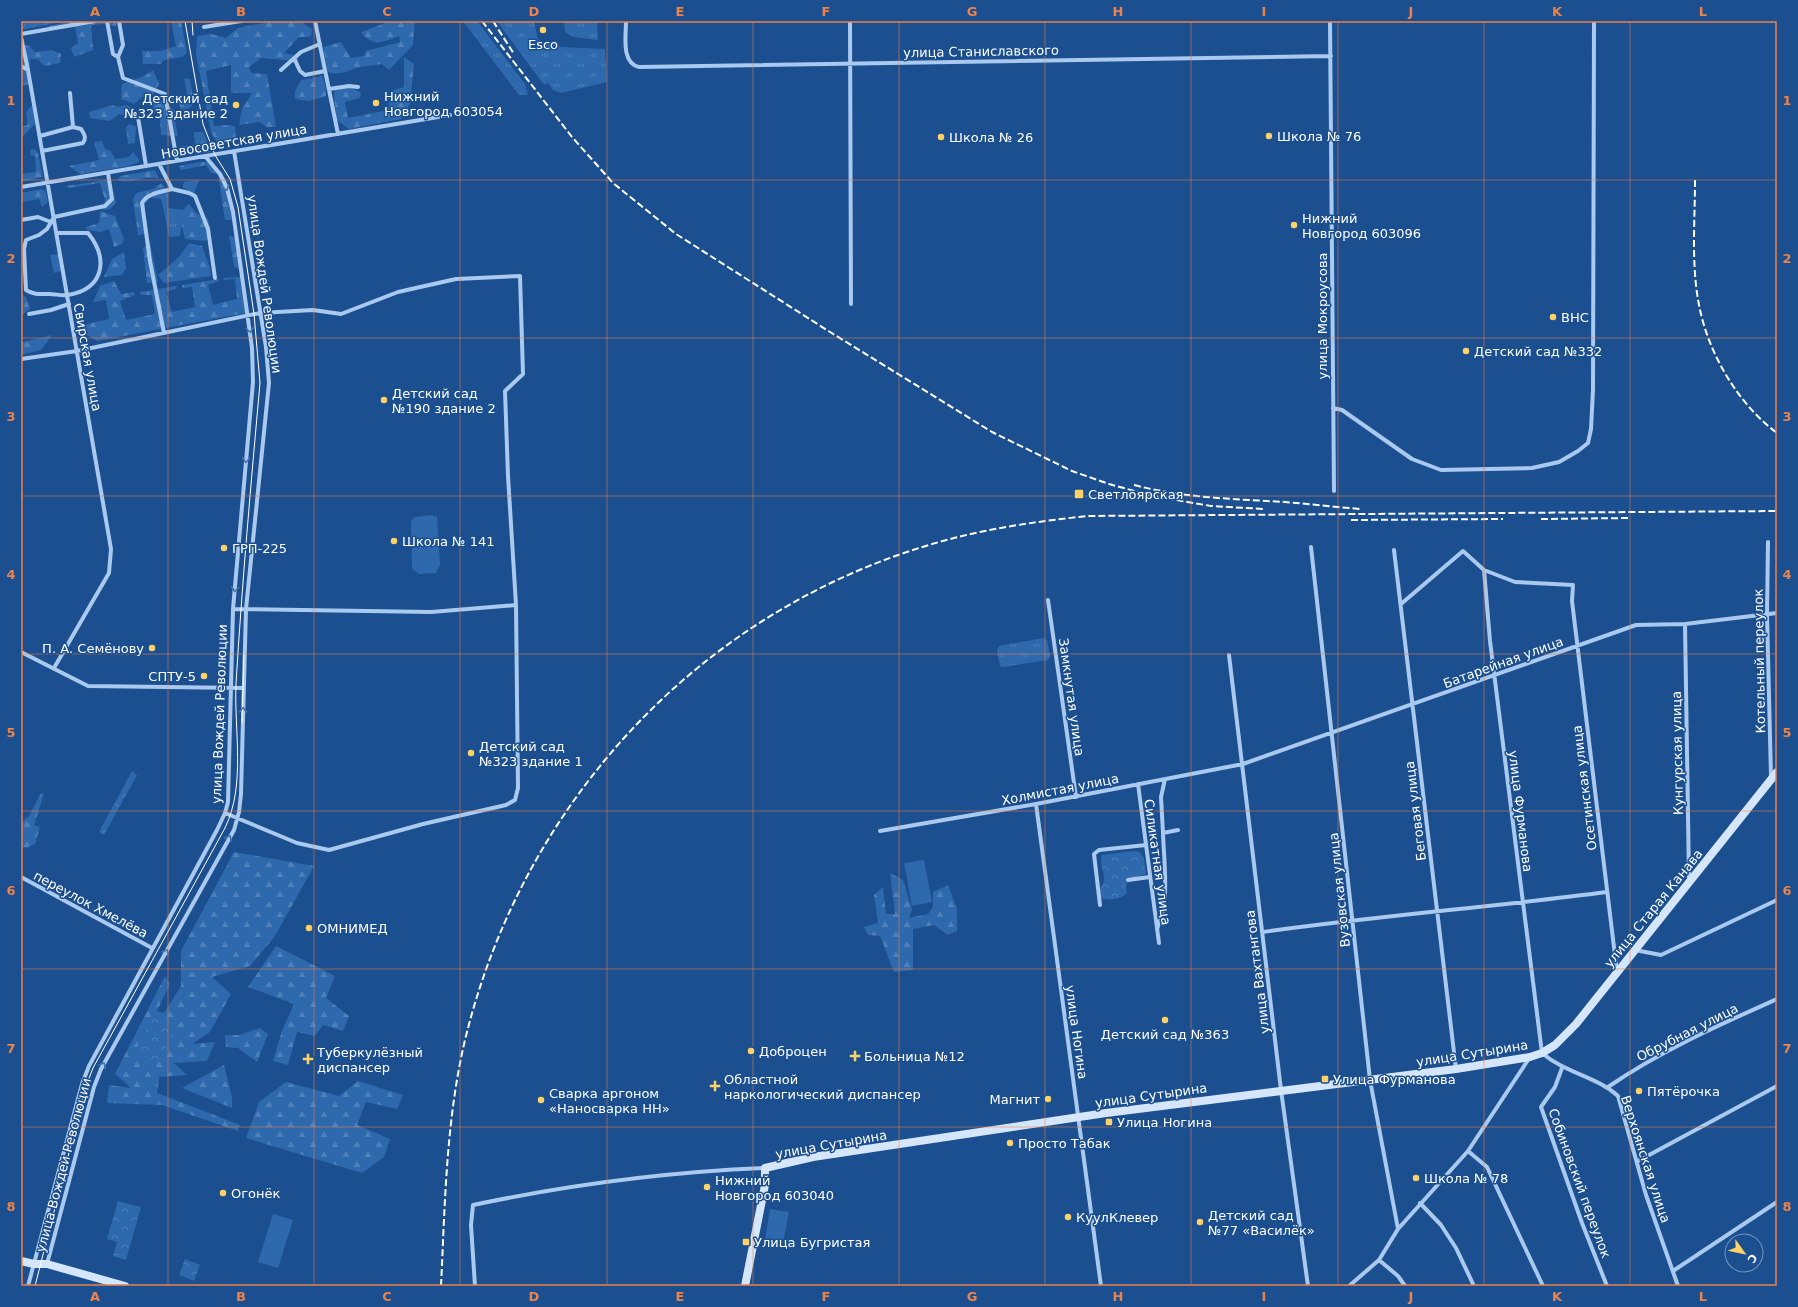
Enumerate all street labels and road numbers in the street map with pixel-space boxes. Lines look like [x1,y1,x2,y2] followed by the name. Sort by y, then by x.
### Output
[903,43,1059,60] street label: улица Станиславского
[160,121,308,162] street label: Новосоветская улица
[245,194,284,374] street label: улица Вождей Революции
[1315,252,1330,380] street label: улица Мокроусова
[71,302,104,412] street label: Свирская улица
[1751,588,1768,733] street label: Котельный переулок
[209,624,230,804] street label: улица Вождей Революции
[1441,634,1565,691] street label: Батарейная улица
[1056,637,1087,757] street label: Замкнутая улица
[1669,691,1686,815] street label: Кунгурская улица
[1569,724,1600,851] street label: Осетинская улица
[1506,749,1535,873] street label: улица Фурманова
[1402,760,1429,862] street label: Беговая улица
[1000,771,1120,808] street label: Холмистая улица
[1141,798,1174,926] street label: Силикатная улица
[1326,832,1353,948] street label: Вузовская улица
[1601,846,1706,970] street label: улица Старая Канава
[31,868,151,941] street label: переулок Хмелёва
[1242,909,1273,1035] street label: улица Вахтангова
[1062,984,1091,1080] street label: улица Ногина
[1634,1000,1740,1065] street label: Обрубная улица
[1415,1037,1529,1070] street label: улица Сутырина
[33,1076,94,1254] street label: улица Вождей Революции
[1094,1080,1208,1111] street label: улица Сутырина
[1618,1093,1673,1225] street label: Верхоянская улица
[1545,1106,1614,1260] street label: Собиновский переулок
[774,1127,888,1162] street label: улица Сутырина

